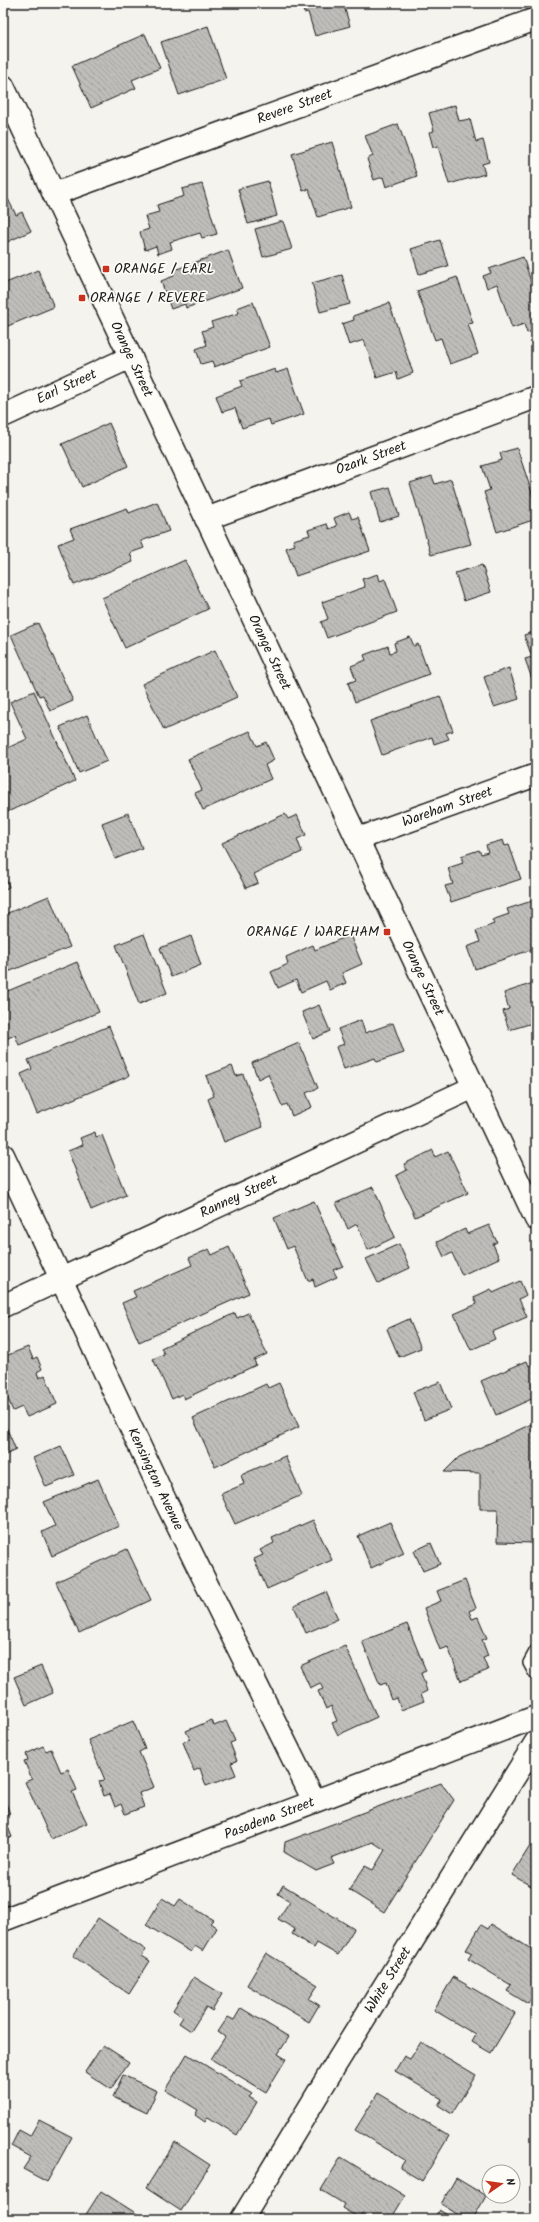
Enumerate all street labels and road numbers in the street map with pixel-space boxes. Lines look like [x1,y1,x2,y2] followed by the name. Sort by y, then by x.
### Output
[254,83,336,130] street label: Revere Street
[104,318,159,401] street label: Orange Street
[33,363,101,410] street label: Earl Street
[333,435,410,481] street label: Ozark Street
[242,611,297,694] street label: Orange Street
[399,780,496,833] street label: Wareham Street
[395,937,450,1020] street label: Orange Street
[196,1169,282,1224] street label: Ranney Street
[121,1424,190,1535] street label: Kensington Avenue
[221,1791,318,1846] street label: Pasadena Street
[359,1942,417,2018] street label: White Street

